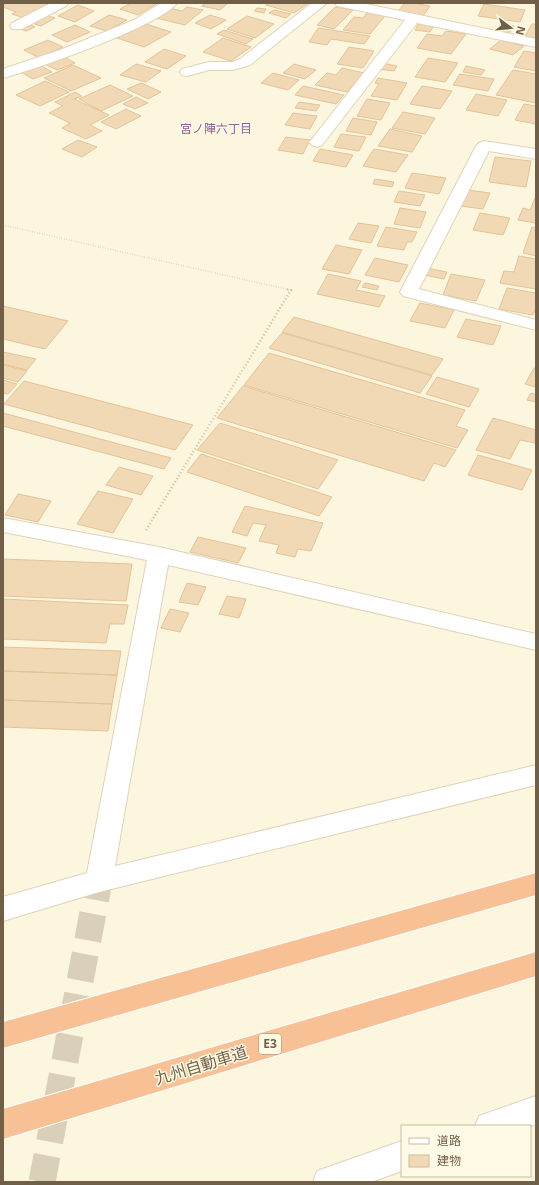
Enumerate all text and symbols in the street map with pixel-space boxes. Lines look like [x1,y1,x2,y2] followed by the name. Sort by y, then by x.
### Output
[491,8,531,48] north arrow
[513,25,530,37] text: N
[180,120,252,137] district label: 宮ノ陣六丁目
[259,1034,281,1054] road number: E3
[152,1040,250,1090] street label: 九州自動車道
[401,1125,531,1177] legend
[437,1132,461,1149] text: 道路
[437,1152,461,1169] text: 建物

